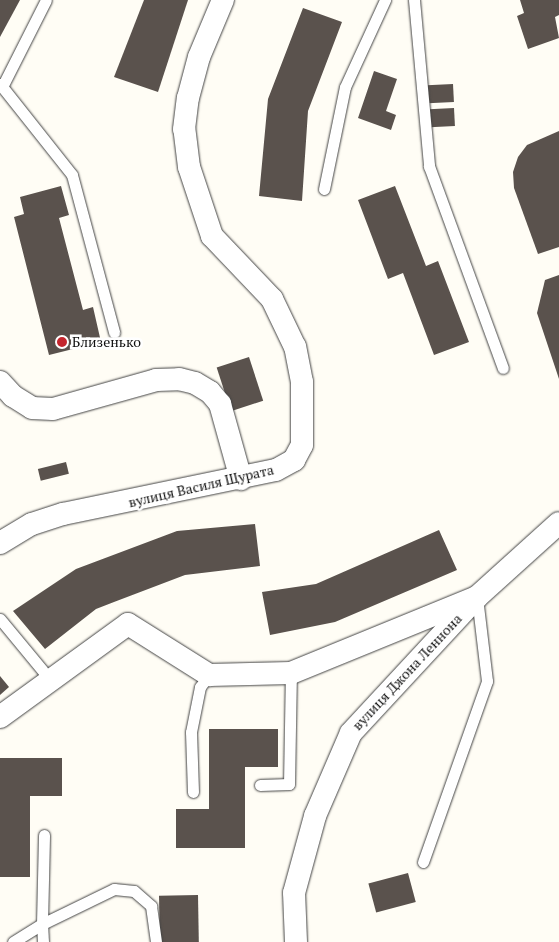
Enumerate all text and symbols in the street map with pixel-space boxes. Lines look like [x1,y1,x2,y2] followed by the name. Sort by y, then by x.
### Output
[72,334,141,350] place label: Близенько
[56,336,68,348] marker: Близенько
[127,461,275,511] street label: вулиця Василя Щурата
[349,610,465,734] street label: вулиця Джона Леннона

